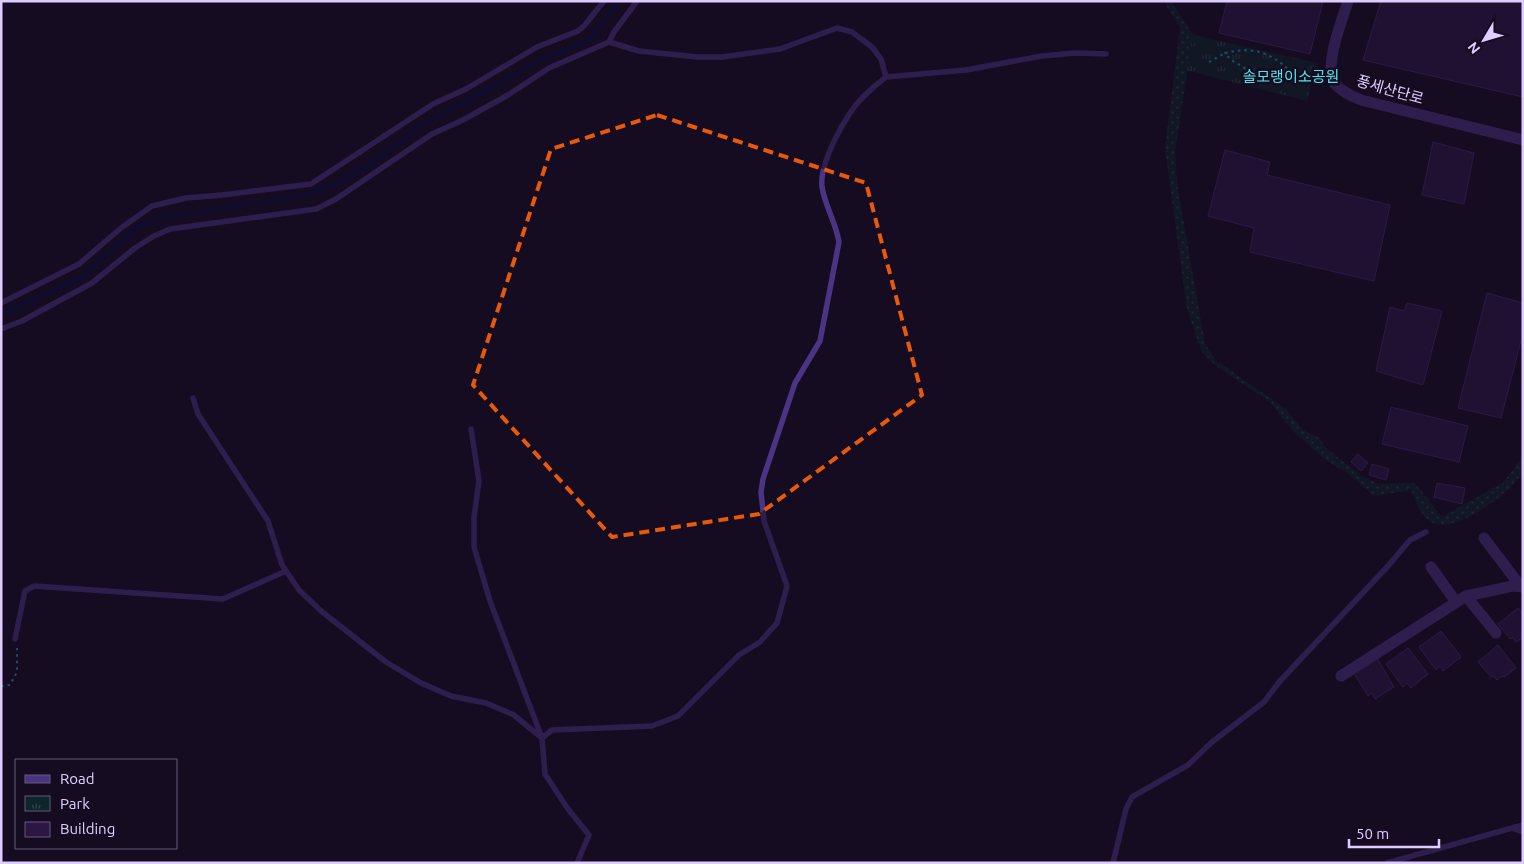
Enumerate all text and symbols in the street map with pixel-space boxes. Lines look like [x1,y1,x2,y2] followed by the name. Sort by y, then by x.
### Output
[1459,15,1509,65] north arrow
[1464,39,1483,57] text: N
[1243,68,1339,85] park label: 솔모랭이소공원
[1355,72,1426,107] street label: 풍세산단로
[15,759,178,849] legend
[60,770,95,787] text: Road
[60,795,90,812] text: Park
[1349,816,1439,848] scale bar
[60,820,115,837] text: Building
[1356,825,1389,842] text: 50 m

